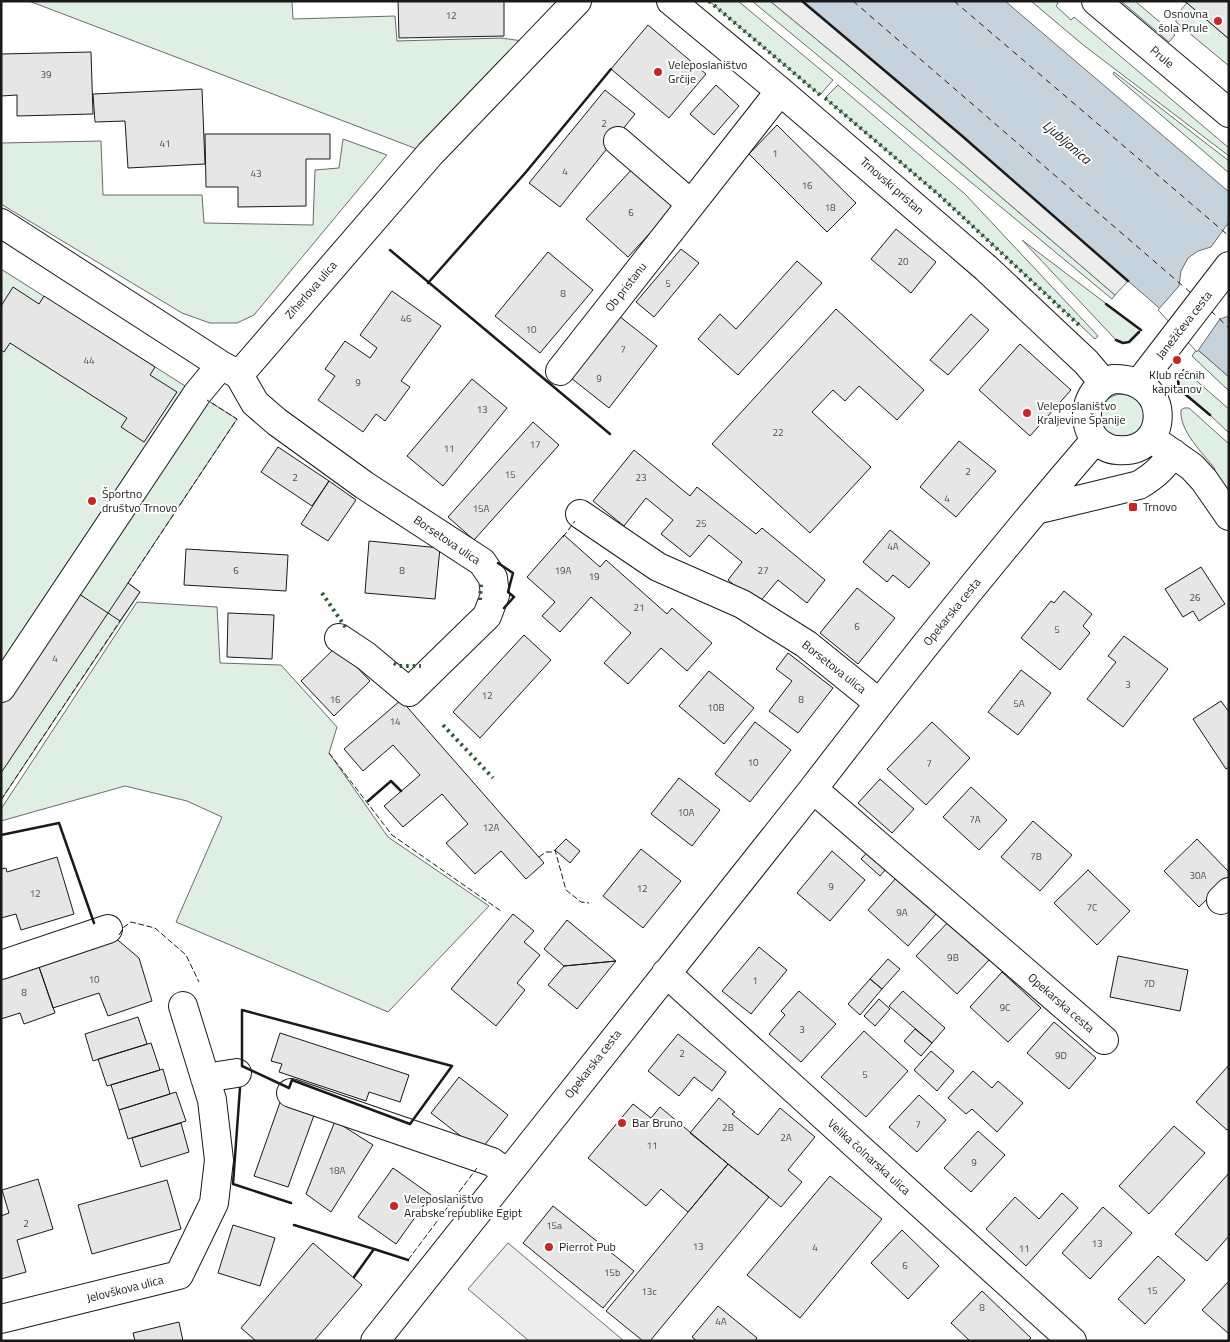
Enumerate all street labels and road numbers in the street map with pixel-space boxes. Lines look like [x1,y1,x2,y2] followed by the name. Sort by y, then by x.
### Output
[1146,41,1179,72] street label: Prule
[856,152,929,219] street label: Trnovski pristan
[280,256,341,323] street label: Ziherlova ulica
[600,258,651,316] street label: Ob pristanu
[1151,286,1217,363] street label: Janežičeva cesta
[410,510,485,569] street label: Borsetova ulica
[918,573,985,650] street label: Opekarska cesta
[798,635,871,698] street label: Borsetova ulica
[1024,968,1099,1037] street label: Opekarska cesta
[560,1025,626,1102] street label: Opekarska cesta
[823,1114,915,1199] street label: Velika čolnarska ulica
[84,1270,165,1307] street label: Jelovškova ulica

